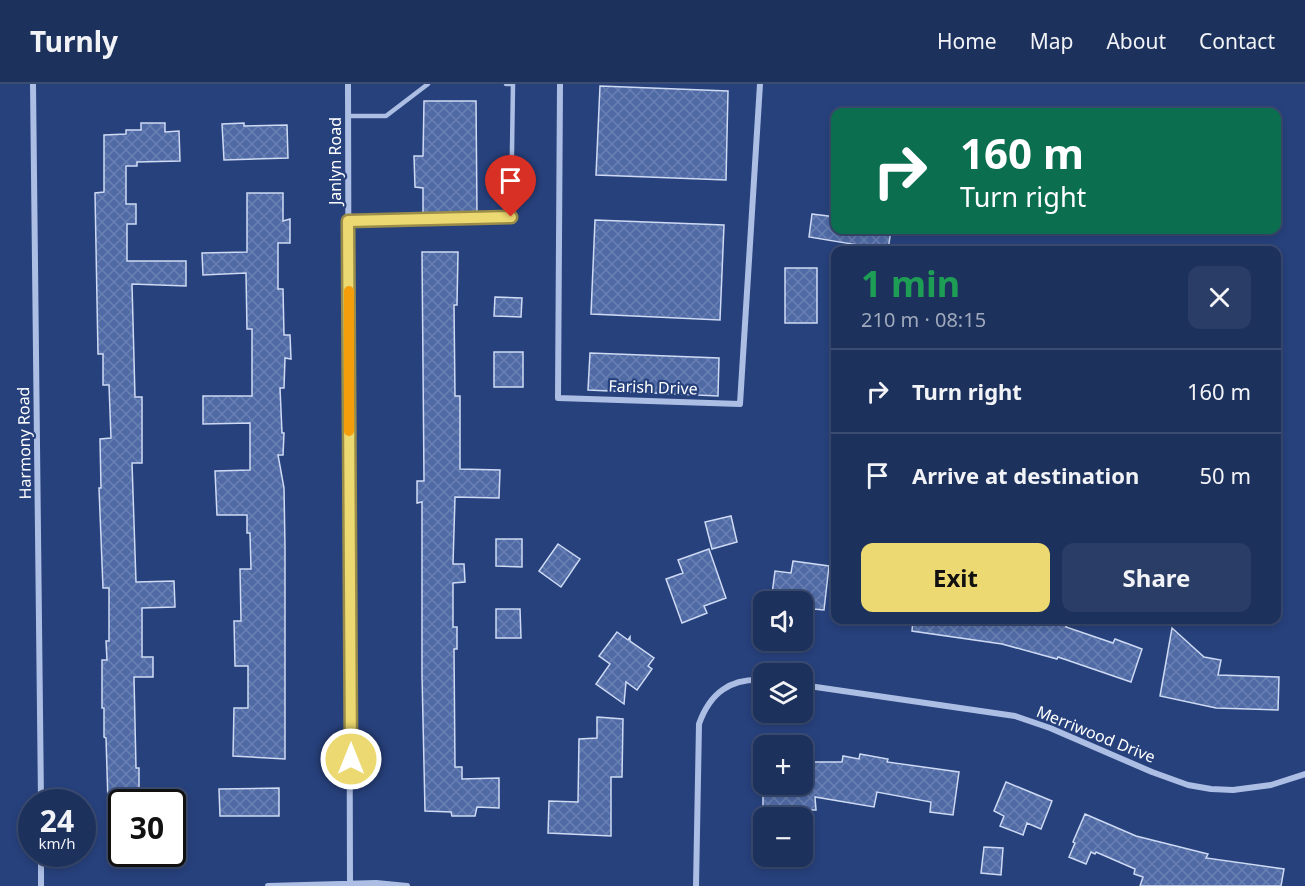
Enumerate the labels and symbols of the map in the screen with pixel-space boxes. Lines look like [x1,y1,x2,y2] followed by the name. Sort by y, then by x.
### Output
[324,117,346,207] street label: Janlyn Road
[485,155,536,217] pin
[608,374,698,400] street label: Farish Drive
[12,386,36,500] street label: Harmony Road
[1033,700,1159,768] street label: Merriwood Drive
[319,727,383,791] position arrow
[108,789,186,867] speed limit sign: 30

